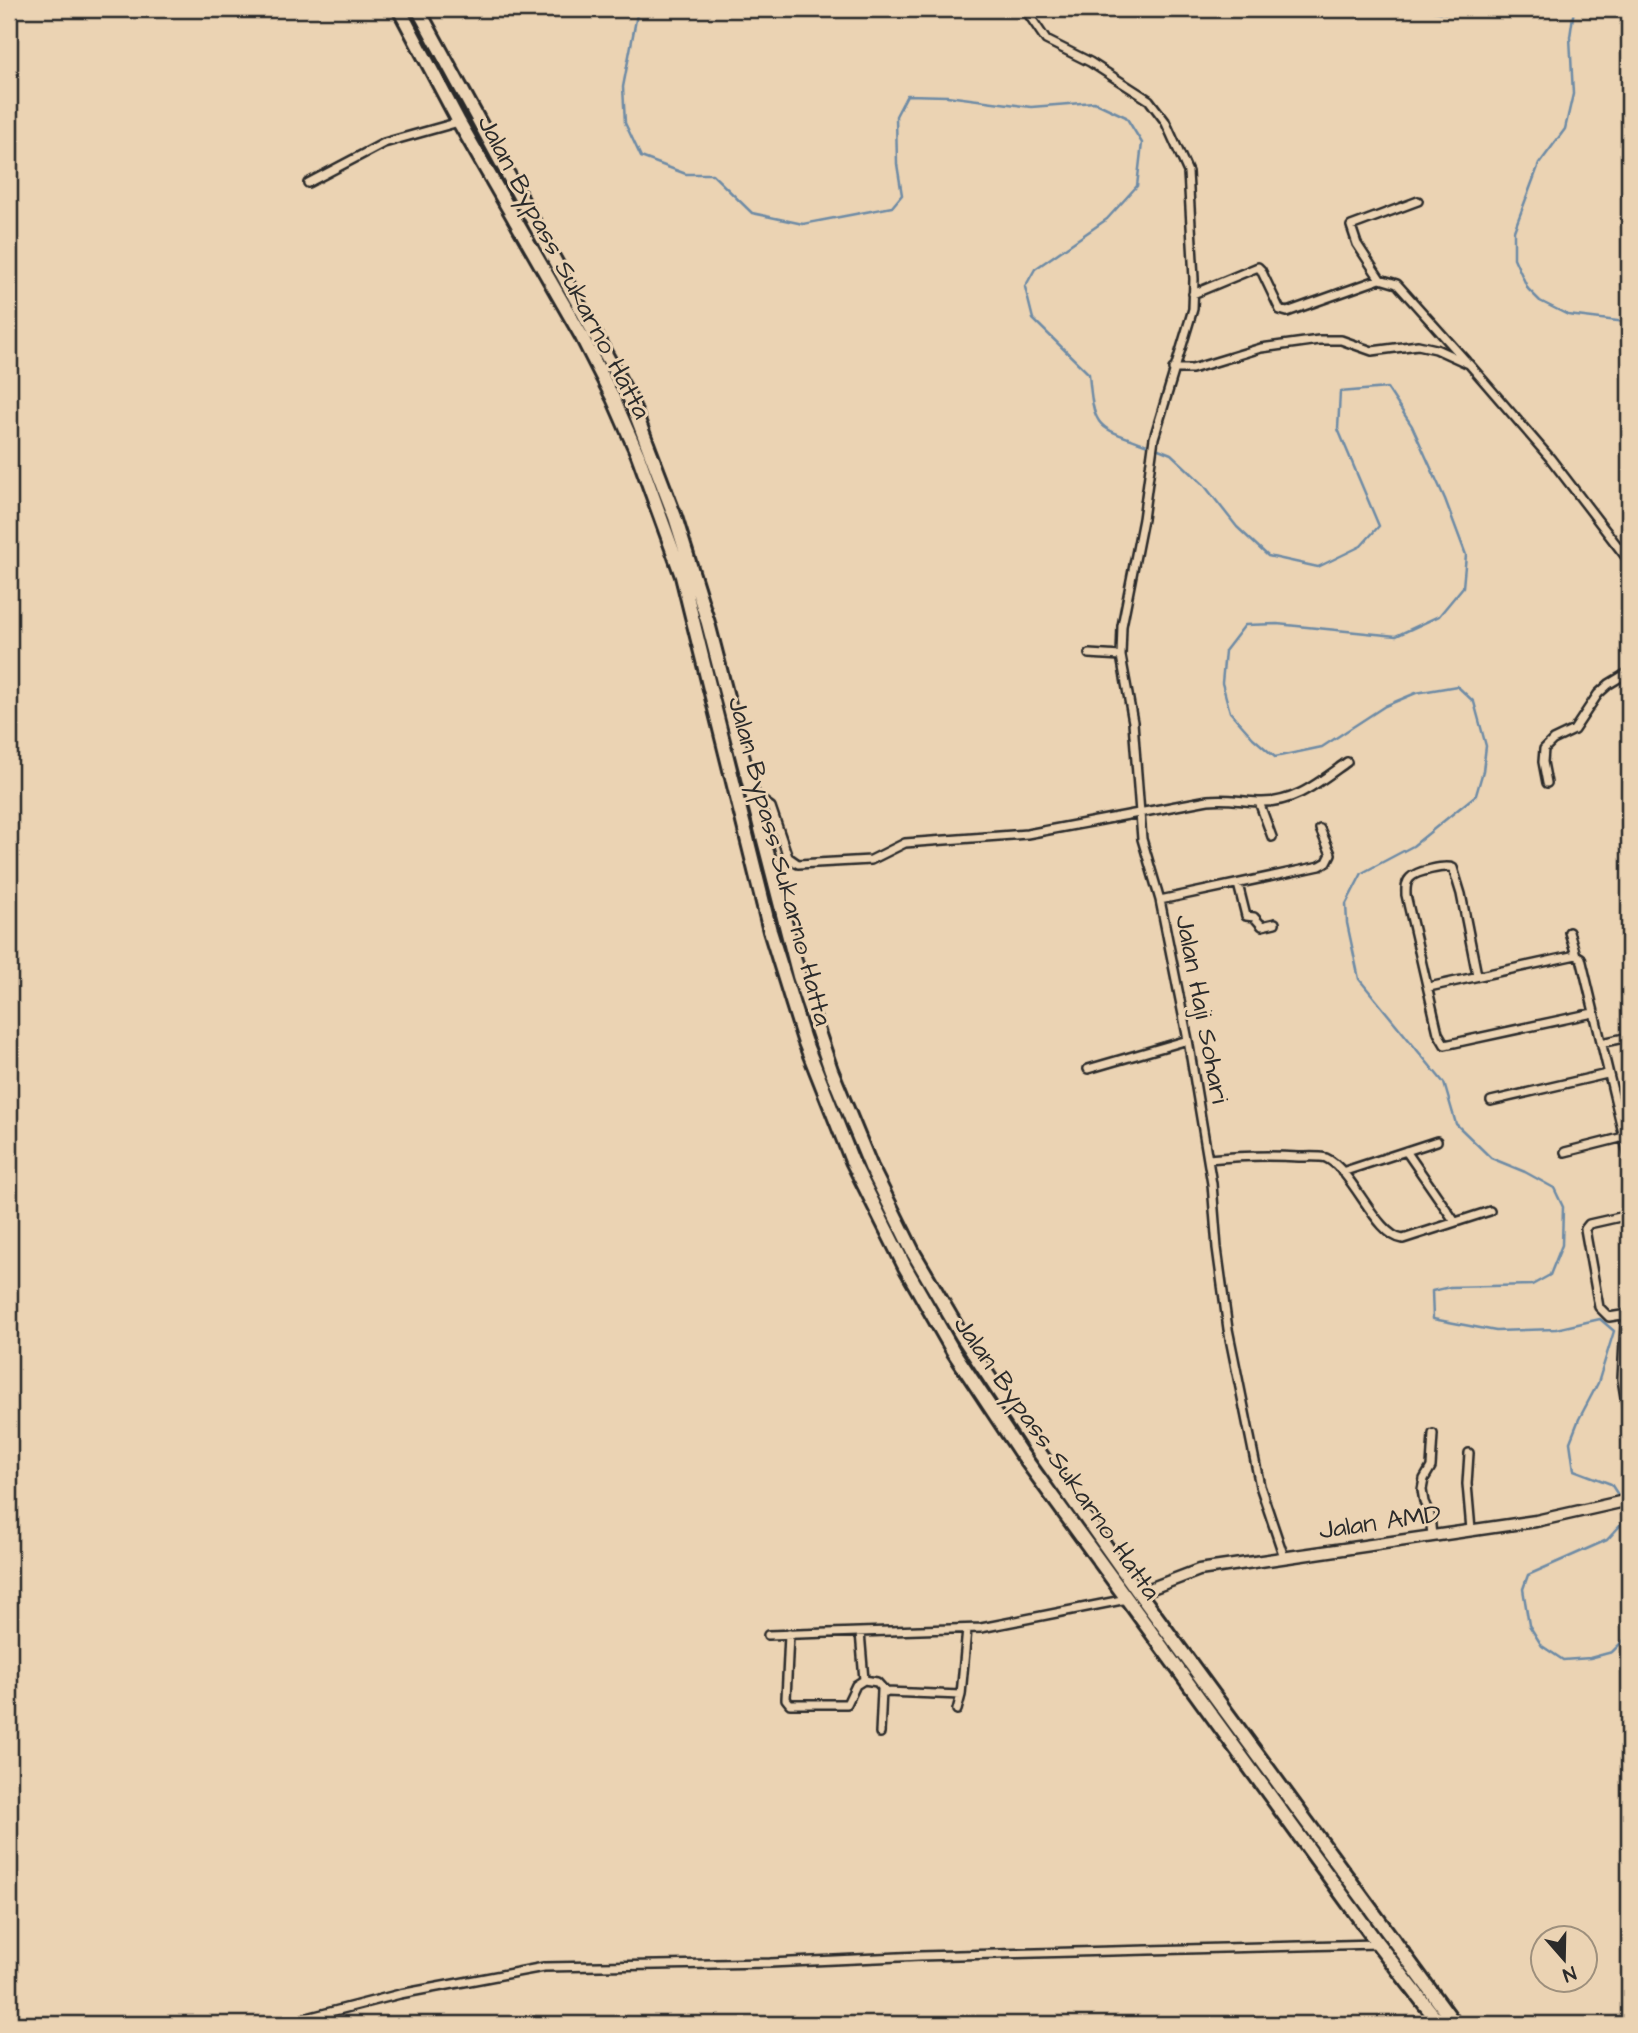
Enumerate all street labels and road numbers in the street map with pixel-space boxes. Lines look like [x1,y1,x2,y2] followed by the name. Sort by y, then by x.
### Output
[467,109,660,426] street label: Jalan Bypass Sukarno Hatta
[717,692,841,1030] street label: Jalan Bypass Sukarno Hatta
[1166,912,1238,1106] street label: Jalan Haji Sohari
[943,1309,1169,1608] street label: Jalan Bypass Sukarno Hatta
[1317,1496,1443,1548] street label: Jalan AMD

